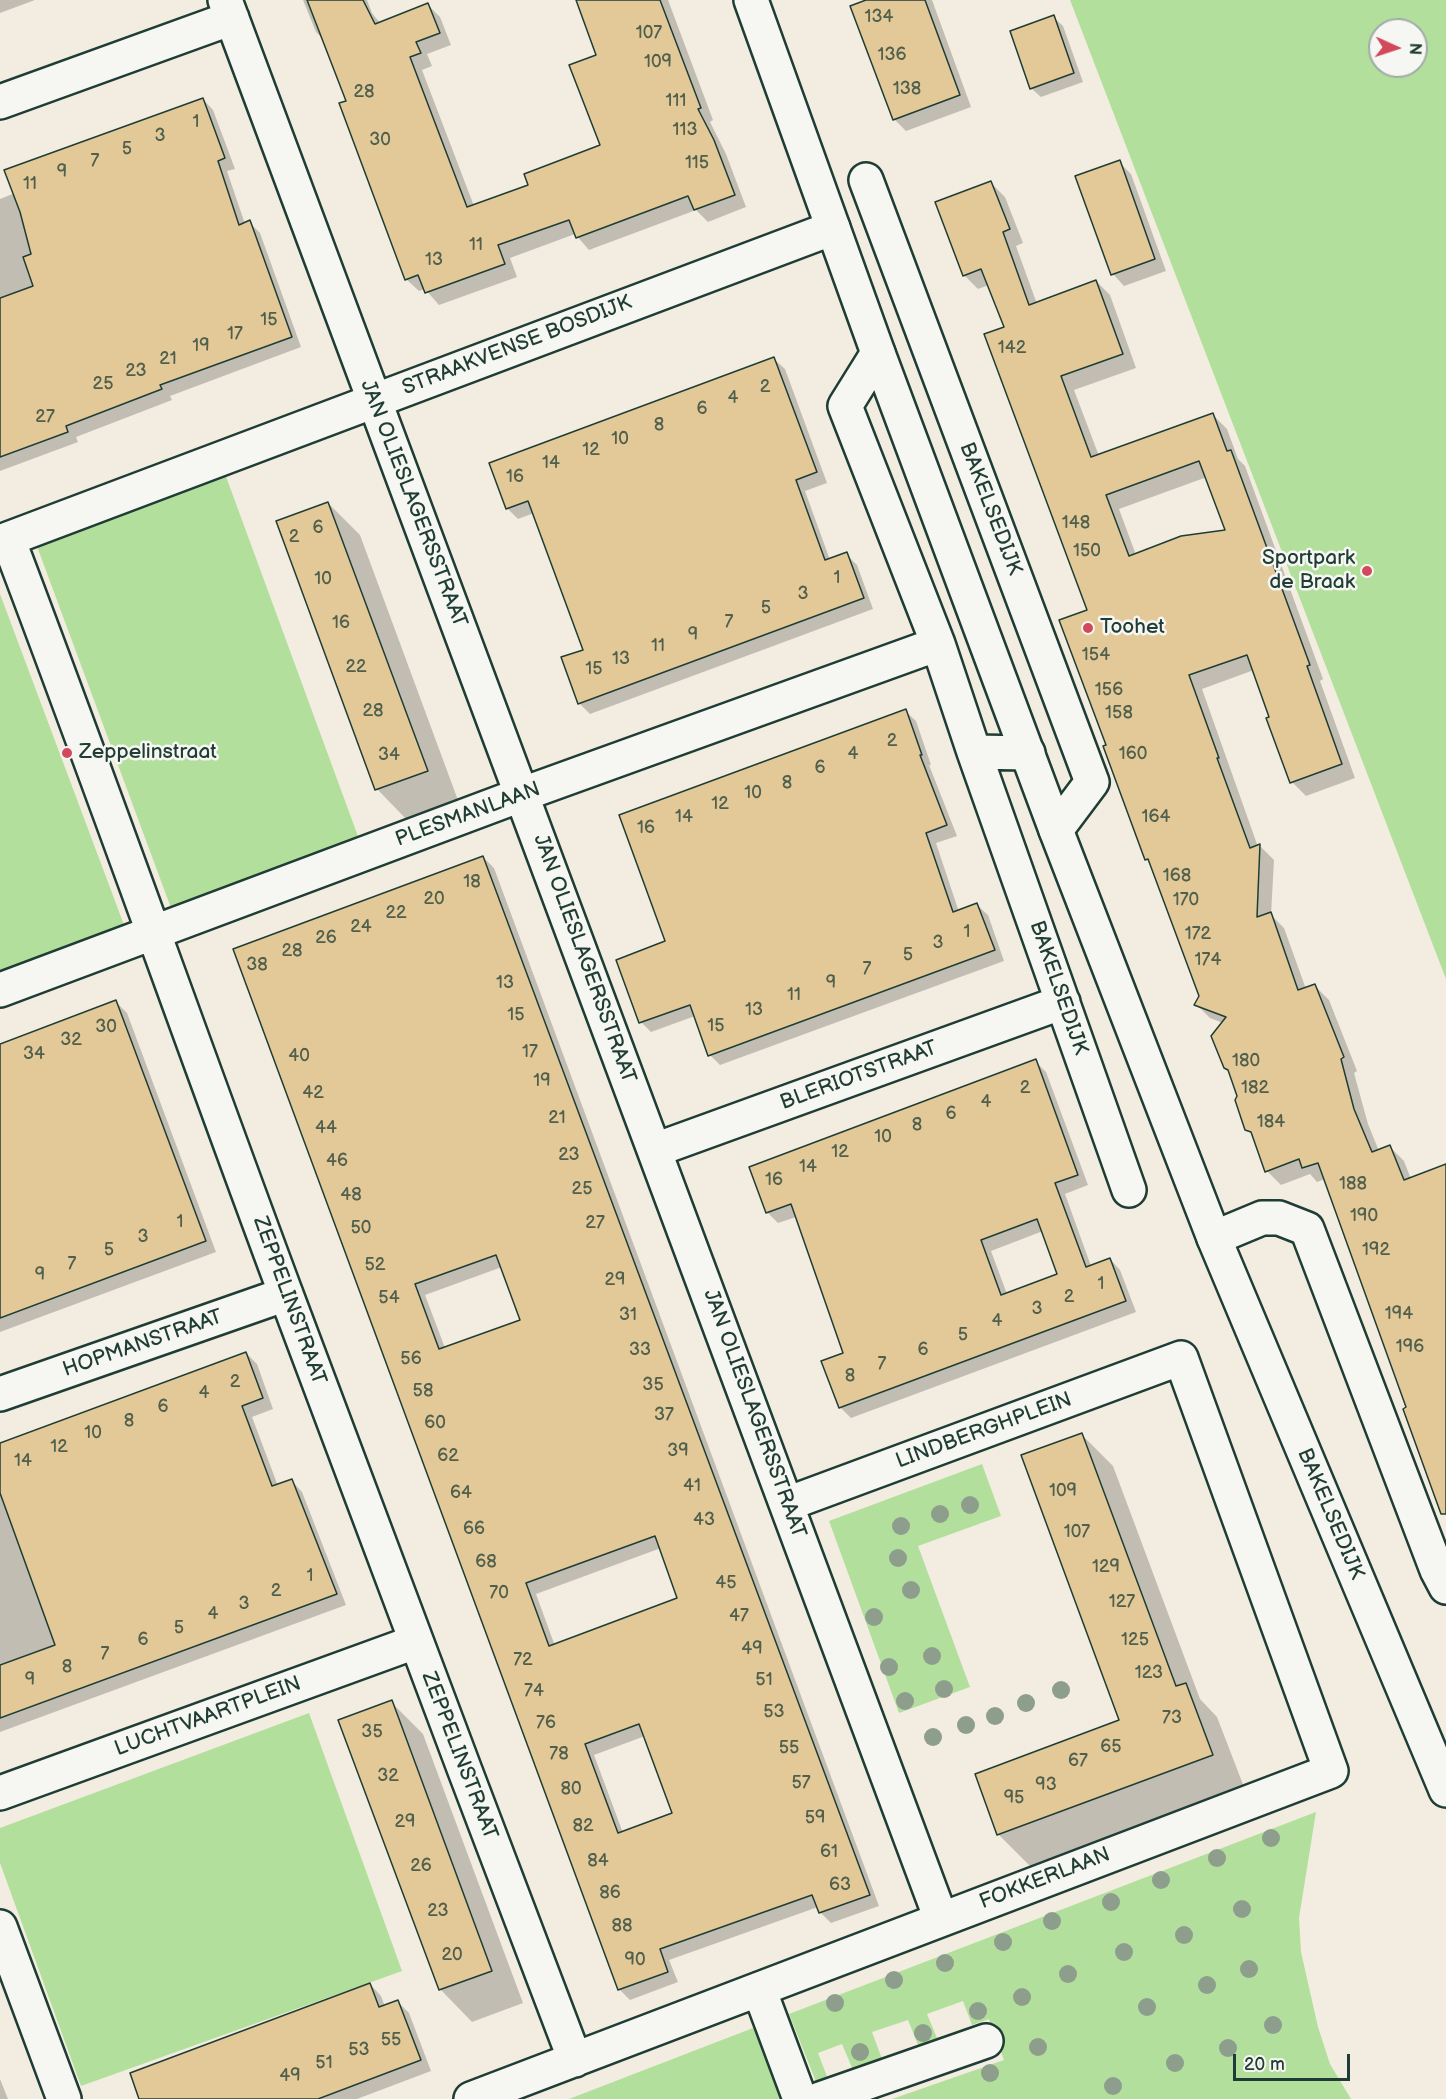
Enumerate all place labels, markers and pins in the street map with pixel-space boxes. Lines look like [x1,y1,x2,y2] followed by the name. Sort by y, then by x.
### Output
[1262,546,1355,596] place label: Sportpark de Braak
[1360,564,1374,578] marker: Sportpark de Braak
[1100,615,1165,641] place label: Toohet
[1081,621,1095,635] marker: Toohet
[79,740,217,766] place label: Zeppelinstraat
[60,746,74,760] marker: Zeppelinstraat

